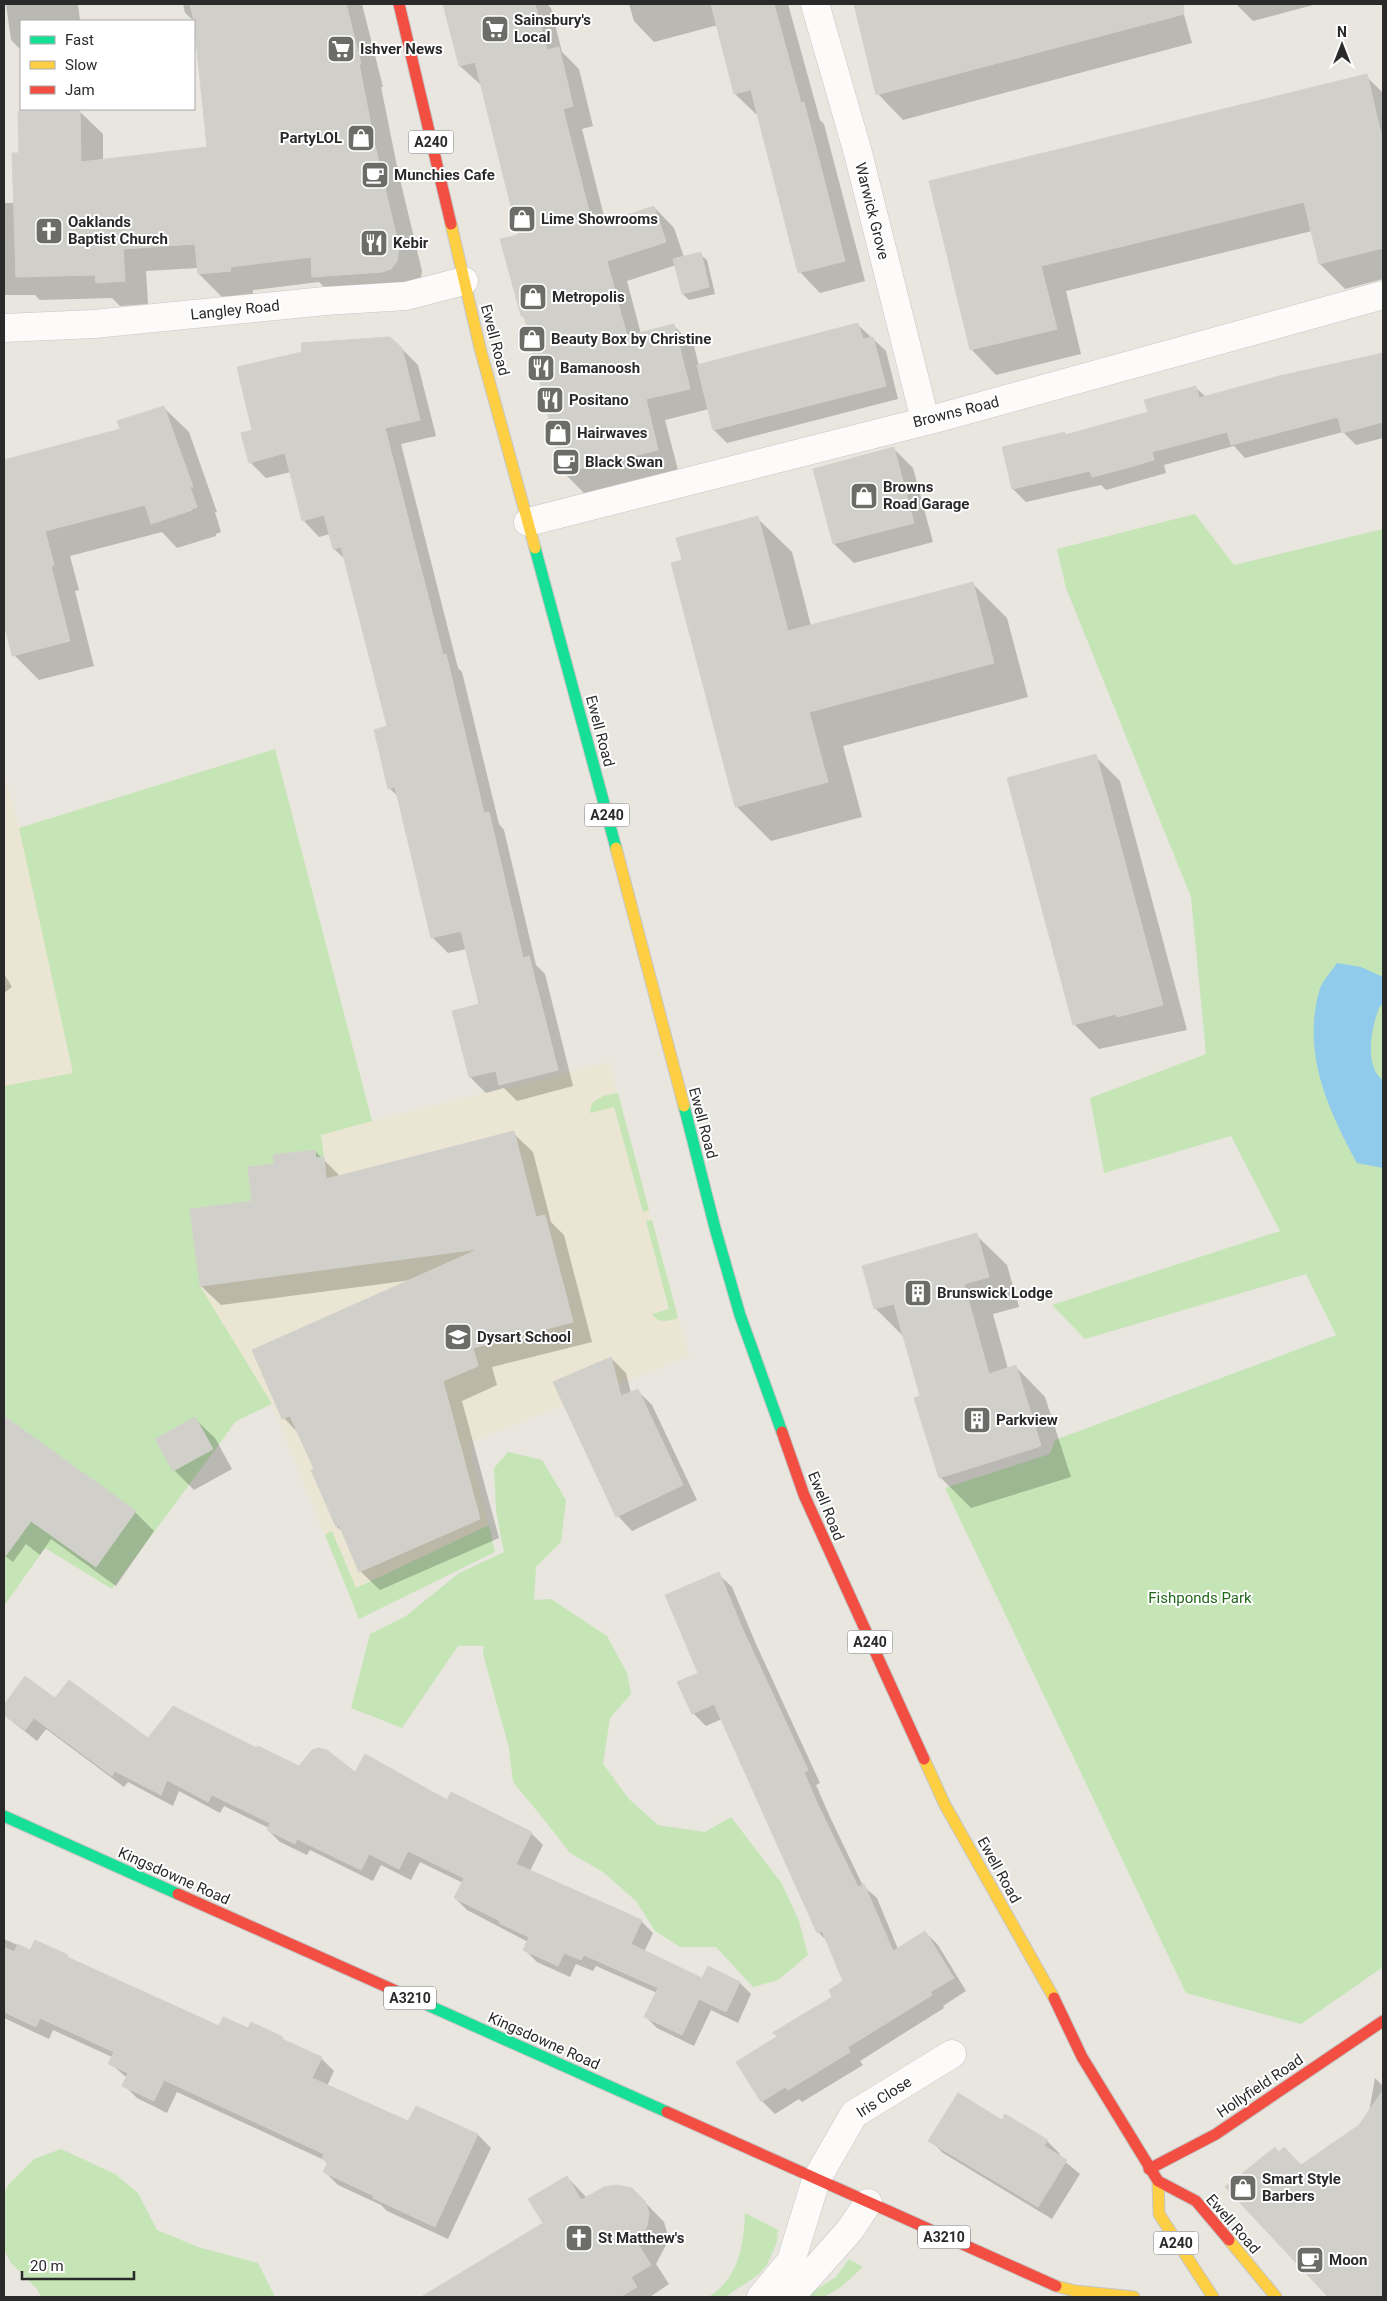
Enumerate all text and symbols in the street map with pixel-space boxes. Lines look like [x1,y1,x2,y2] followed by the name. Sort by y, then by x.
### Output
[514,11,591,46] place label: Sainsbury's Local
[480,14,510,44] supermarket icon: Sainsbury's Local
[20,20,195,110] legend
[1317,20,1367,70] north arrow
[1337,24,1347,40] text: N
[65,31,94,49] text: Fast
[326,34,356,64] supermarket icon: Ishver News
[360,40,443,58] place label: Ishver News
[65,56,97,74] text: Slow
[65,81,95,99] text: Jam
[346,123,376,153] shop icon: PartyLOL
[280,129,342,147] place label: PartyLOL
[408,130,454,154] road number: A240
[360,160,390,190] cafe icon: Munchies Cafe
[851,161,893,261] street label: Warwick Grove
[394,166,495,184] place label: Munchies Cafe
[507,204,537,234] shop icon: Lime Showrooms
[541,210,658,228] place label: Lime Showrooms
[68,213,168,248] place label: Oaklands Baptist Church
[34,216,64,246] church icon: Oaklands Baptist Church
[359,228,389,258] restaurant icon: Kebir
[393,234,429,252] place label: Kebir
[518,282,548,312] shop icon: Metropolis
[552,288,625,306] place label: Metropolis
[189,296,281,324] street label: Langley Road
[477,302,513,378] street label: Ewell Road
[517,324,547,354] shop icon: Beauty Box by Christine
[551,330,711,348] place label: Beauty Box by Christine
[526,353,556,383] restaurant icon: Bamanoosh
[560,359,640,377] place label: Bamanoosh
[535,385,565,415] restaurant icon: Positano
[569,391,629,409] place label: Positano
[911,393,1001,431] street label: Browns Road
[543,418,573,448] shop icon: Hairwaves
[577,424,648,442] place label: Hairwaves
[551,447,581,477] cafe icon: Black Swan
[585,453,663,471] place label: Black Swan
[883,478,969,513] place label: Browns Road Garage
[849,481,879,511] shop icon: Browns Road Garage
[582,693,618,769] street label: Ewell Road
[584,804,630,826] road number: A240
[685,1085,721,1161] street label: Ewell Road
[903,1278,933,1308] building icon: Brunswick Lodge
[937,1284,1053,1302] place label: Brunswick Lodge
[443,1322,473,1352] school or university icon: Dysart School
[477,1328,571,1346] place label: Dysart School
[962,1405,992,1435] building icon: Parkview
[996,1411,1058,1429] place label: Parkview
[804,1469,848,1543] street label: Ewell Road
[1148,1589,1252,1607] park label: Fishponds Park
[848,1630,892,1654] road number: A240
[973,1834,1025,1906] street label: Ewell Road
[115,1843,233,1909] street label: Kingsdowne Road
[384,1986,436,2010] road number: A3210
[485,2008,603,2074] street label: Kingsdowne Road
[1213,2051,1307,2121] street label: Hollyfield Road
[853,2073,915,2121] street label: Iris Close
[1262,2170,1341,2205] place label: Smart Style Barbers
[1228,2173,1258,2203] shop icon: Smart Style Barbers
[1202,2191,1264,2257] street label: Ewell Road
[564,2223,594,2253] church icon: St Matthew's
[918,2226,970,2248] road number: A3210
[598,2229,685,2247] place label: St Matthew's
[1154,2232,1198,2254] road number: A240
[1295,2245,1325,2275] cafe icon: Moon
[22,2248,135,2280] scale bar
[1329,2251,1367,2269] place label: Moon
[30,2257,64,2275] text: 20 m

